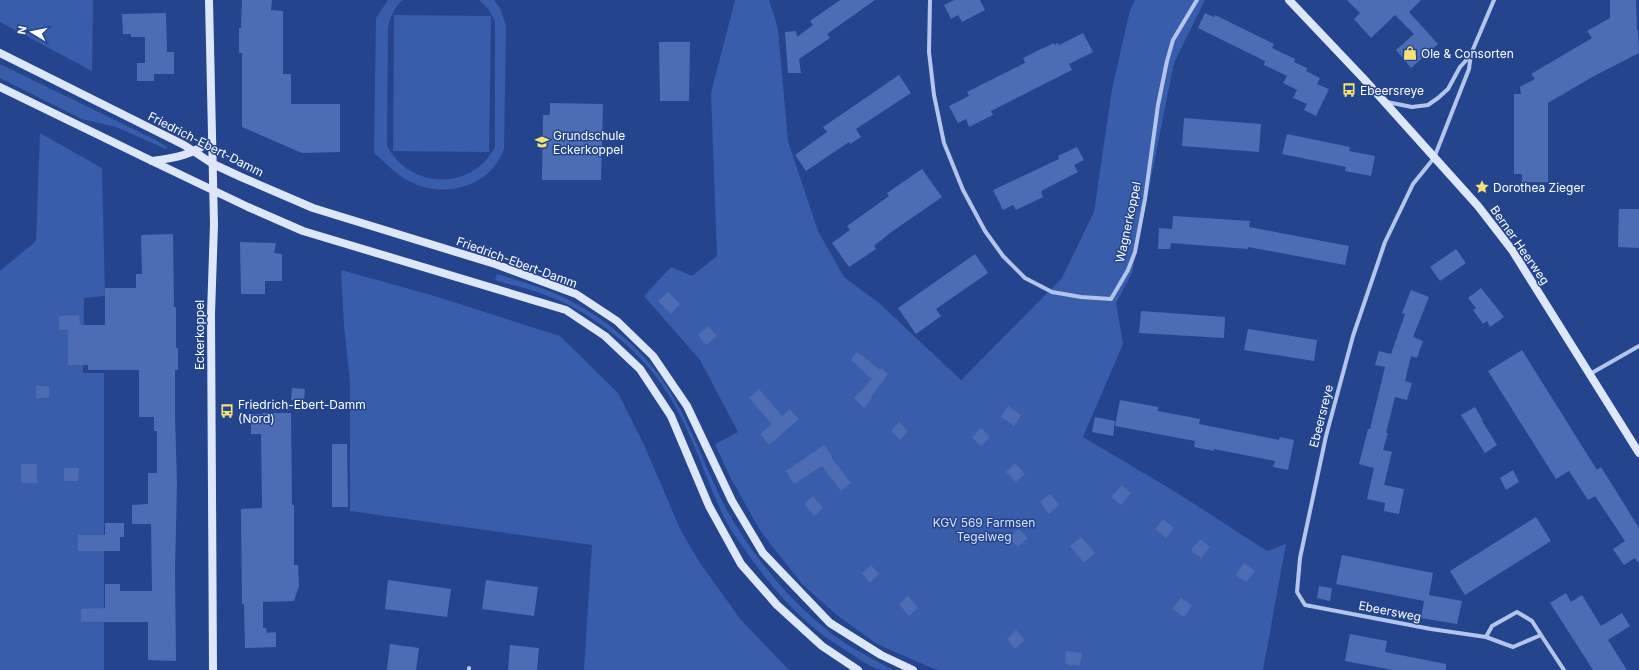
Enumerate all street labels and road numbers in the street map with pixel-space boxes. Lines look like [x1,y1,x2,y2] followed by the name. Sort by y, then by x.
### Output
[146,108,266,180] street label: Friedrich-Ebert-Damm
[1112,180,1144,264] street label: Wagnerkoppel
[1487,203,1553,287] street label: Berner Heerweg
[454,233,580,291] street label: Friedrich-Ebert-Damm
[192,300,207,370] street label: Eckerkoppel
[1306,383,1336,449] street label: Ebeersreye
[1357,598,1423,624] street label: Ebeersweg

